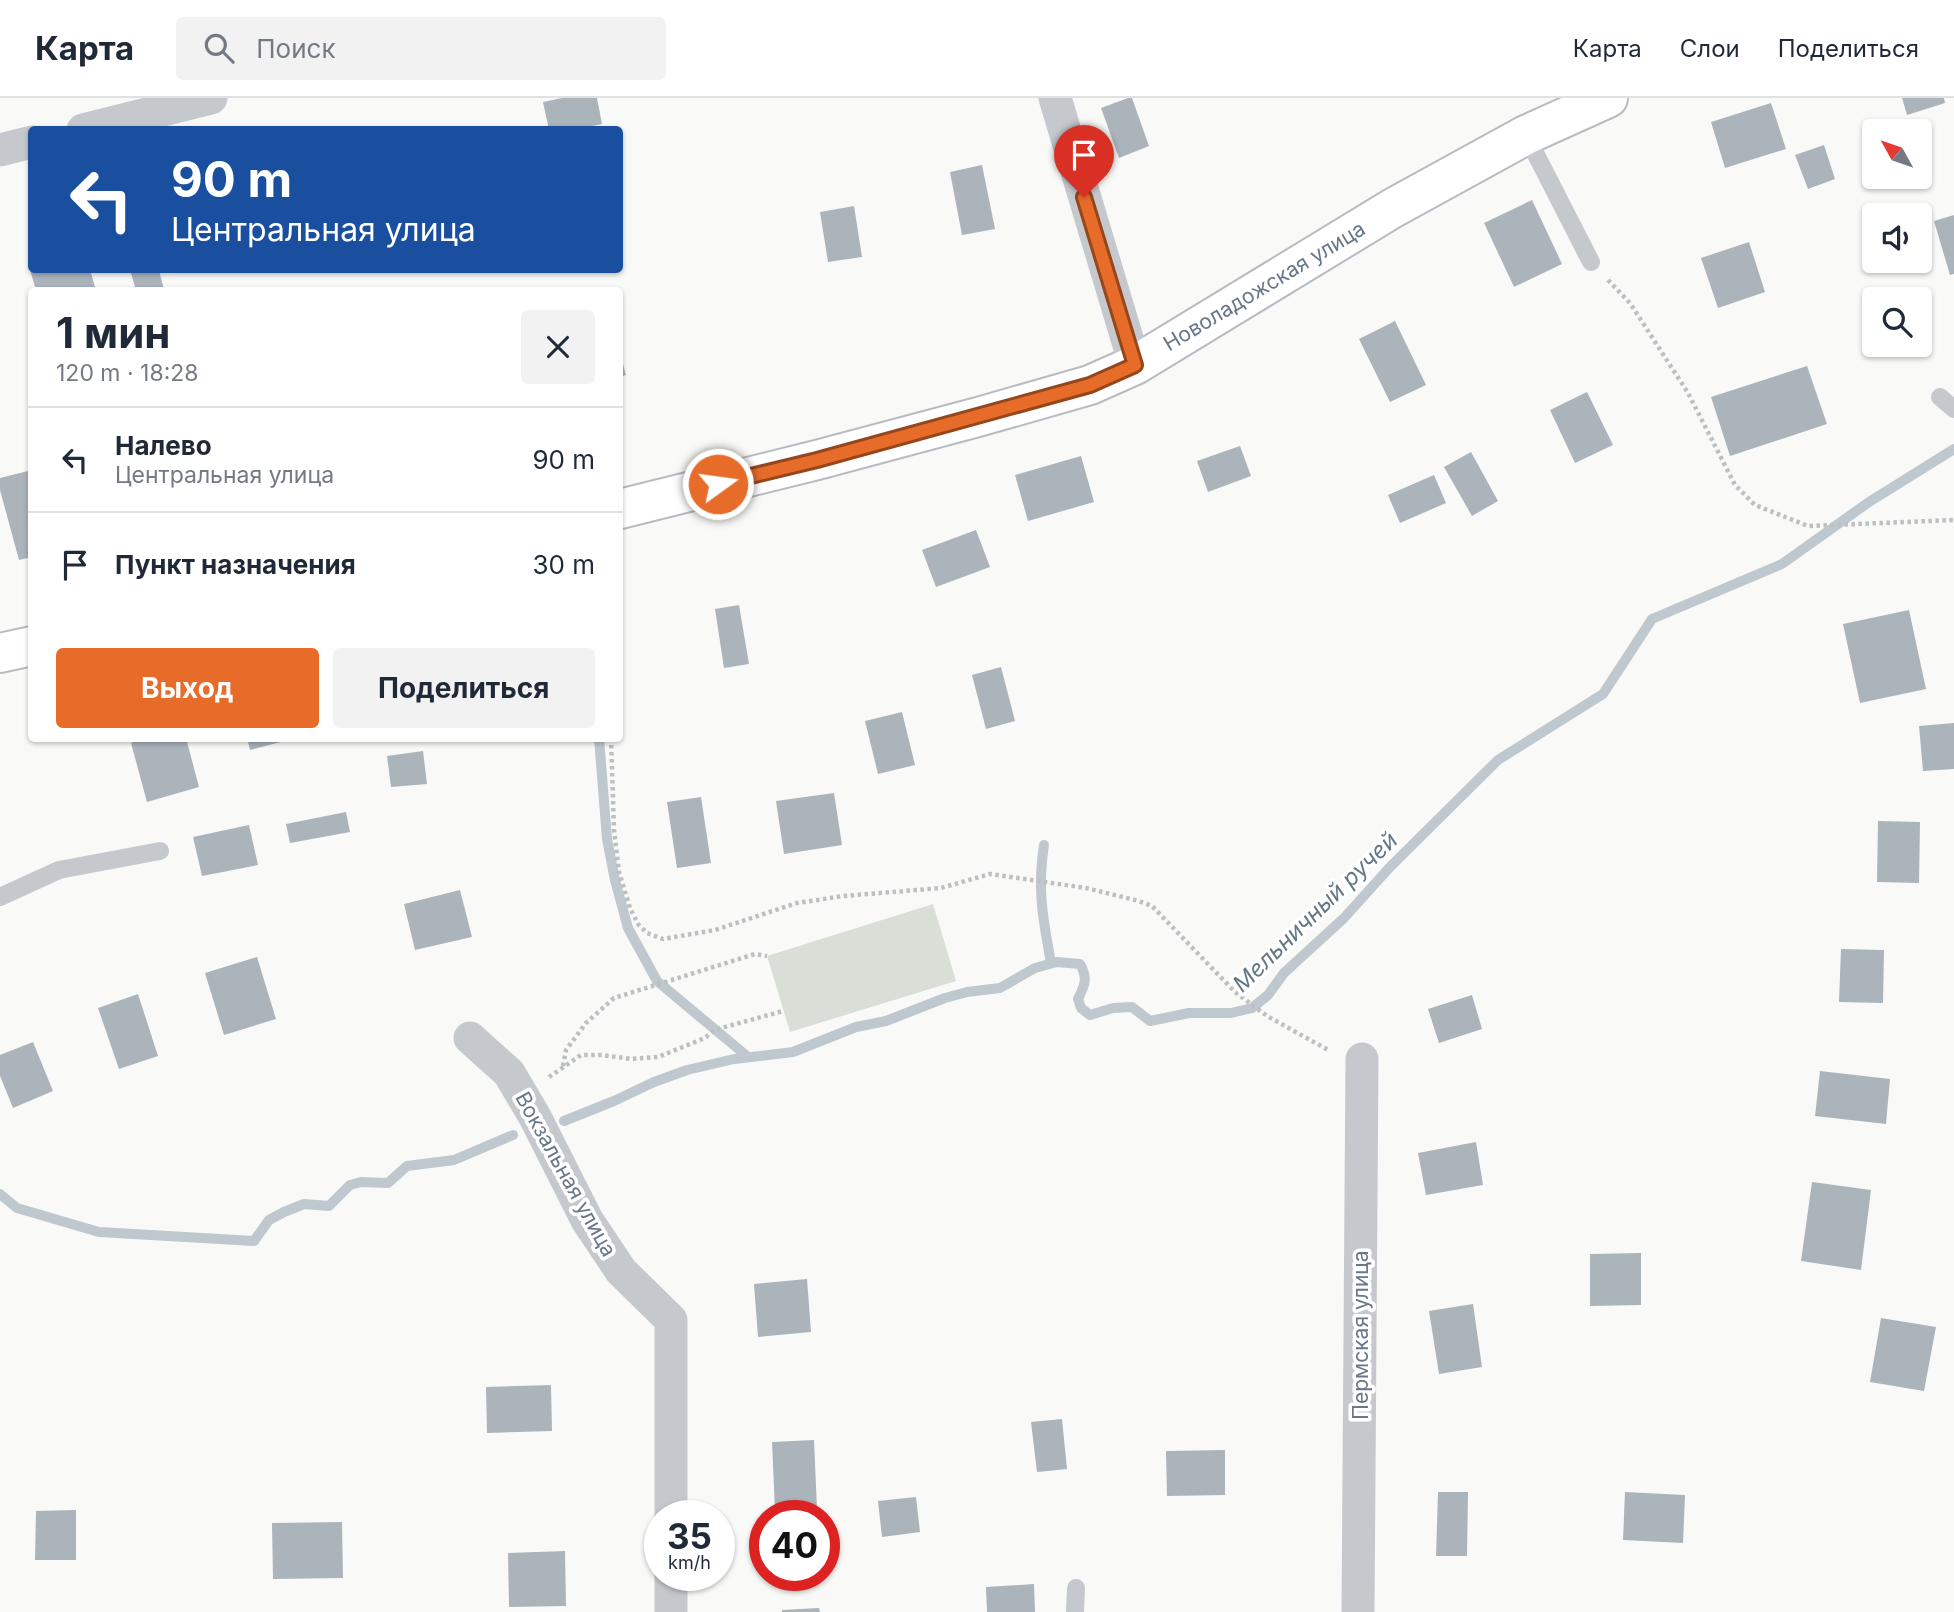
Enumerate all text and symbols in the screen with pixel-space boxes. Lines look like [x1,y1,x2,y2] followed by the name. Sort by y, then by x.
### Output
[176,17,666,80] search box
[35,28,134,68] text: Карта
[200,29,238,67] icon: search
[256,33,335,64] text: Поиск
[1573,34,1642,63] text: Карта
[1680,34,1740,63] text: Слои
[1778,34,1919,63] text: Поделиться
[1862,119,1932,189] north arrow
[1862,119,1932,357] map controls
[1054,125,1114,197] pin
[1065,136,1103,174] icon: arrive
[171,150,292,209] text: 90 m
[56,154,147,245] icon: left
[1862,203,1932,273] button: sound
[171,210,476,249] text: Центральная улица
[1159,216,1369,356] street label: Новоладожская улица
[1862,287,1932,357] button: search
[56,307,170,358] text: 1 мин
[521,310,595,384] button: close
[56,359,199,387] text: 120 m · 18:28
[115,430,212,461] text: Налево
[56,441,94,479] icon: left
[532,444,595,475] text: 90 m
[681,447,755,521] position arrow
[115,461,334,489] text: Центральная улица
[56,546,94,584] icon: arrive
[115,549,356,580] text: Пункт назначения
[532,549,595,580] text: 30 m
[56,648,319,728] button: Выход
[333,648,595,728] button: Поделиться
[1227,826,1403,998] water label: Мельничный ручей
[510,1087,622,1261] street label: Вокзальная улица
[1348,1250,1373,1420] street label: Пермская улица
[749,1500,840,1591] speed limit sign: 40
[667,1515,712,1557] text: 35
[668,1552,711,1573] text: km/h

